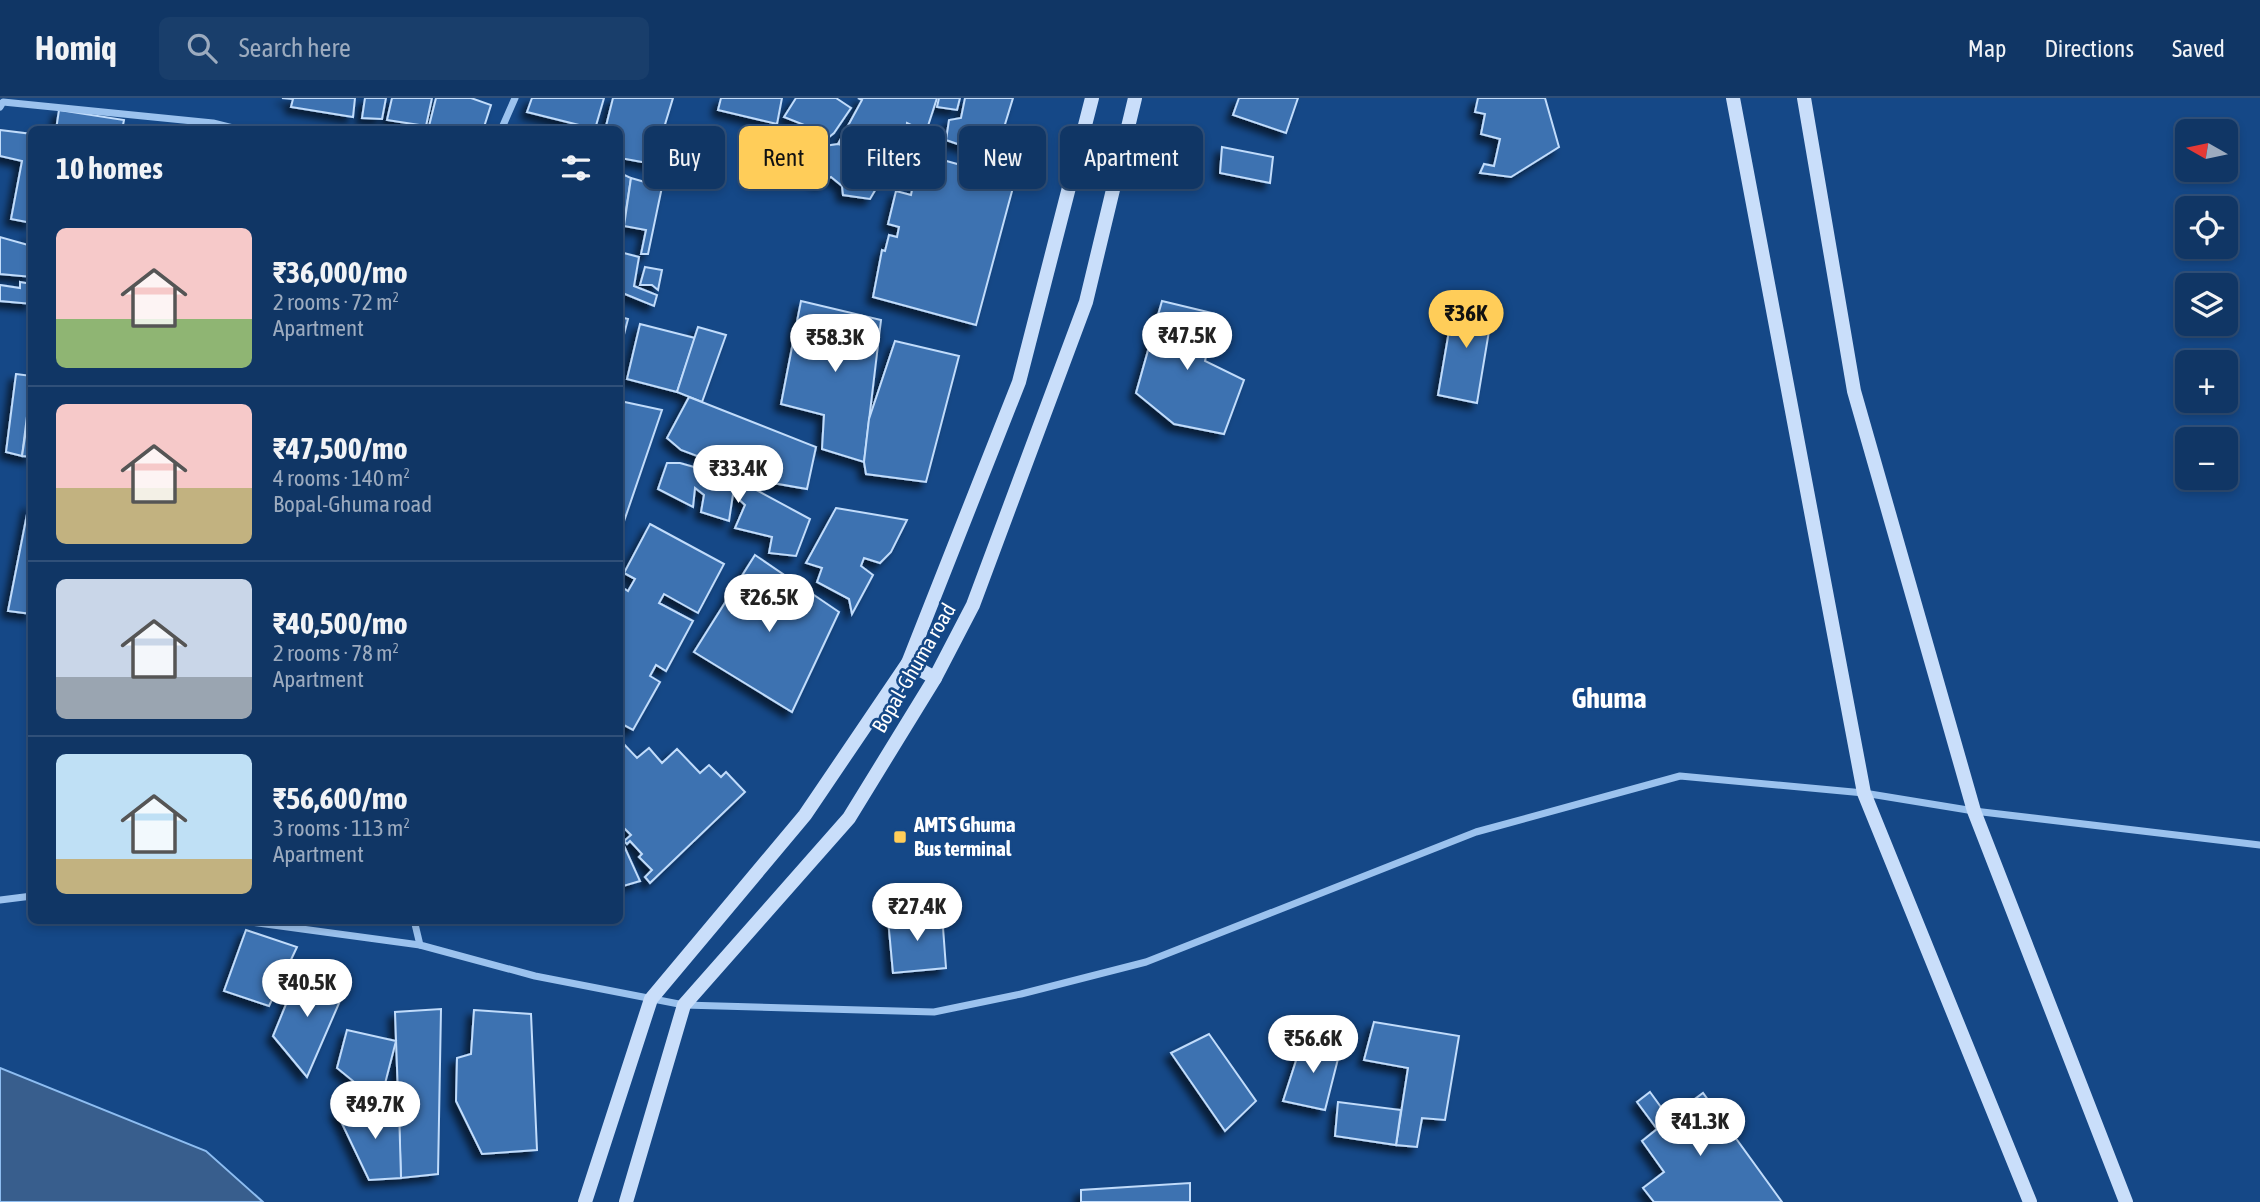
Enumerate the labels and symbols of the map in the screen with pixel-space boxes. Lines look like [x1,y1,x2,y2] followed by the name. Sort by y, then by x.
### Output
[2175,119,2238,182] north arrow
[1425,290,1507,350] pin: ₹36K
[1130,313,1244,372] pin: ₹47.5K
[778,314,892,374] pin: ₹58.3K
[681,446,795,505] pin: ₹33.4K
[712,574,826,634] pin: ₹26.5K
[866,599,960,736] street label: Bopal-Ghuma road
[1571,682,1647,714] district label: Ghuma
[913,812,1016,860] place label: AMTS Ghuma Bus terminal
[892,829,908,845] marker: AMTS Ghuma Bus terminal
[860,884,974,943] pin: ₹27.4K
[250,960,364,1019] pin: ₹40.5K
[1256,1016,1370,1075] pin: ₹56.6K
[318,1082,432,1141] pin: ₹49.7K
[1643,1098,1757,1158] pin: ₹41.3K

